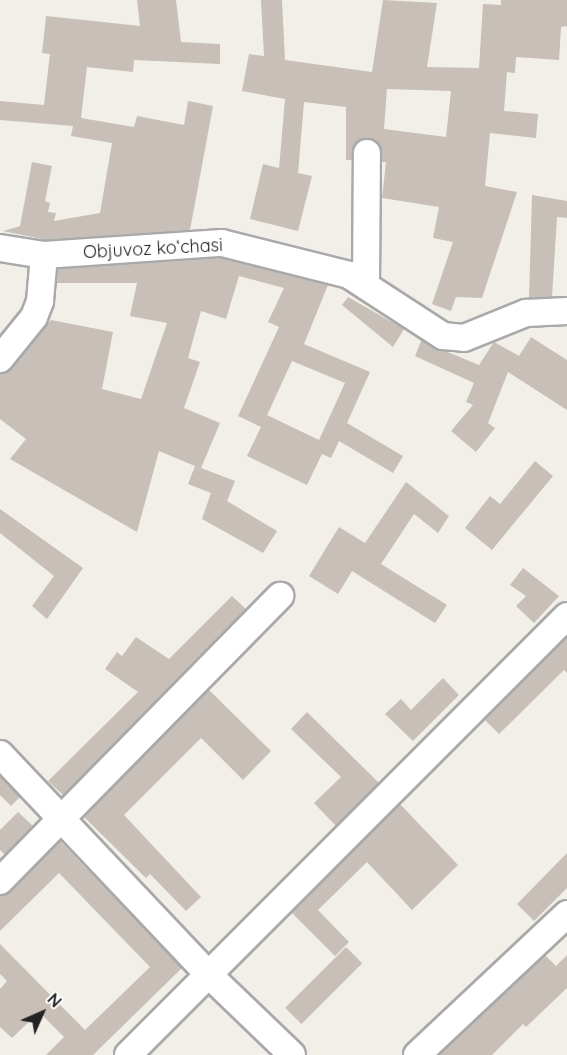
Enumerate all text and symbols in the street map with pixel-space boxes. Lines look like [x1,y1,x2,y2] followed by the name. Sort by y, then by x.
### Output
[83,235,223,263] street label: Objuvoz koʻchasi
[12,983,72,1043] north arrow
[43,989,66,1011] text: N

